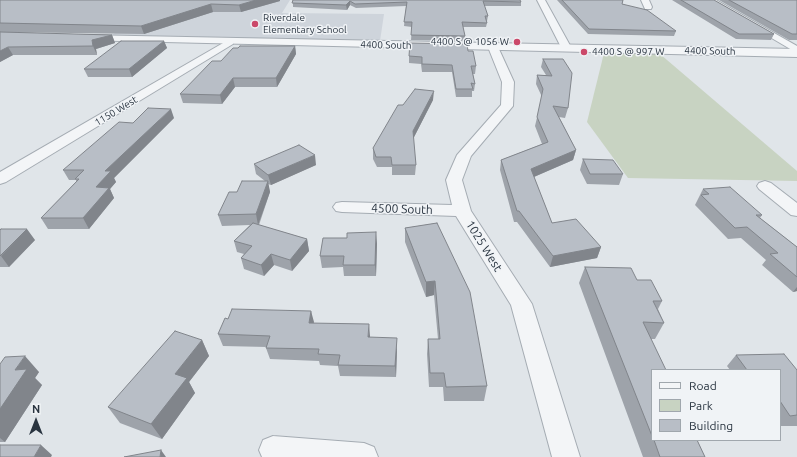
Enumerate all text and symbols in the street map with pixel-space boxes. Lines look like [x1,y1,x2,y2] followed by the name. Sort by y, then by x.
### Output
[263,12,347,36] place label: Riverdale Elementary School
[250,19,260,29] marker: Riverdale Elementary School
[431,36,509,48] place label: 4400 S @ 1056 W
[512,37,522,47] marker: 4400 S @ 1056 W
[360,39,412,51] street label: 4400 South
[684,45,736,57] street label: 4400 South
[592,46,665,58] place label: 4400 S @ 997 W
[579,47,589,57] marker: 4400 S @ 997 W
[92,94,140,128] street label: 1150 West
[371,201,433,217] street label: 4500 South
[463,218,505,274] street label: 1025 West
[651,369,781,441] legend
[689,379,717,392] text: Road
[689,399,713,412] text: Park
[16,401,56,441] north arrow
[32,403,40,415] text: N
[689,419,733,432] text: Building

